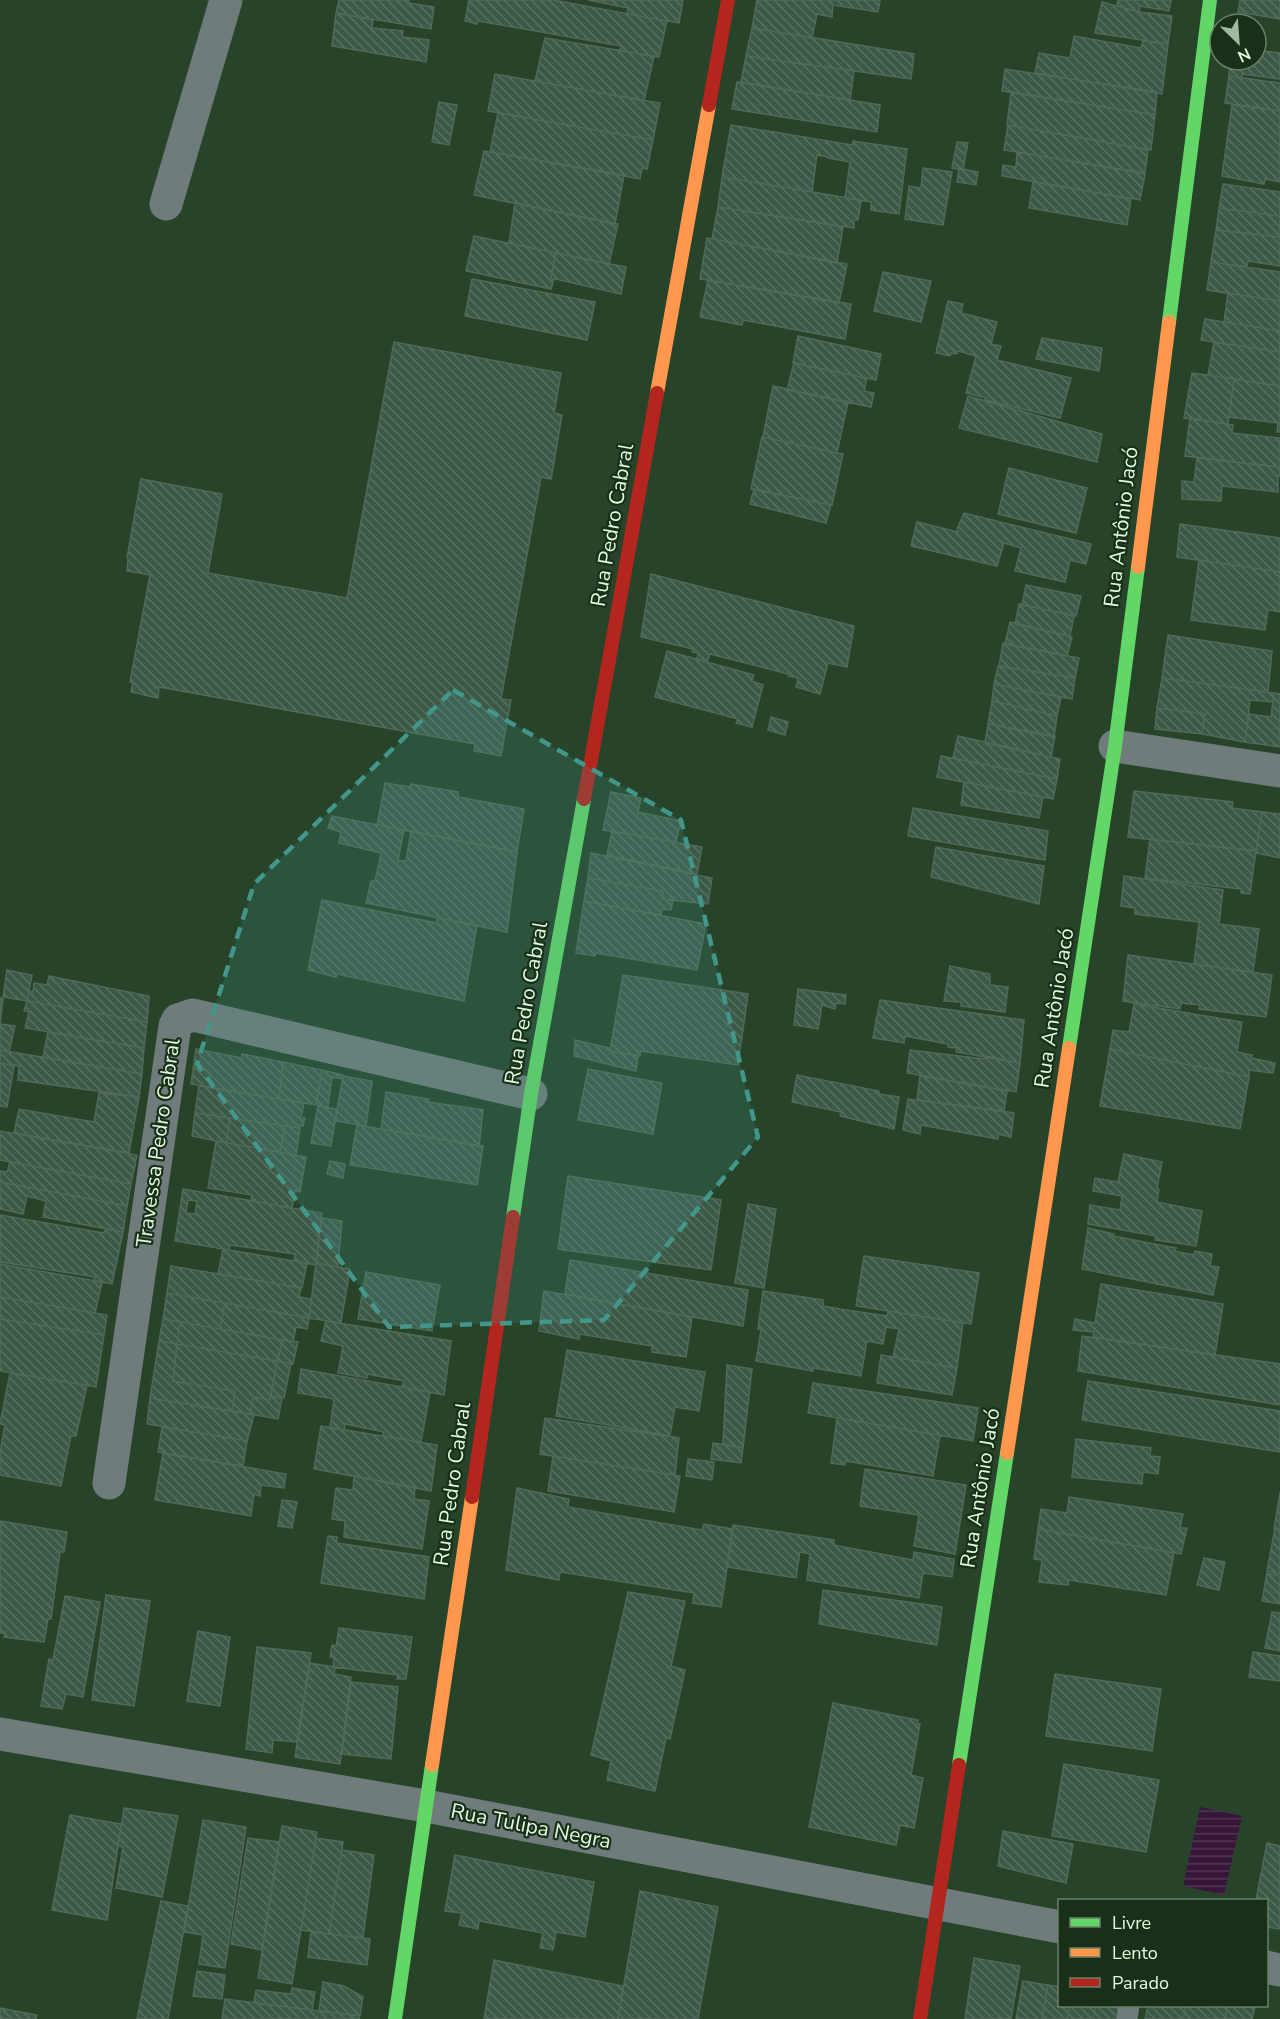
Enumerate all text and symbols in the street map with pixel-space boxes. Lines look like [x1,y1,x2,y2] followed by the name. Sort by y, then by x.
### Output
[1208,12,1268,72] north arrow
[1234,42,1254,67] text: N
[584,441,640,609] street label: Rua Pedro Cabral
[1097,445,1145,609] street label: Rua Antônio Jacó
[498,919,554,1087] street label: Rua Pedro Cabral
[1028,926,1080,1090] street label: Rua Antônio Jacó
[129,1036,187,1249] street label: Travessa Pedro Cabral
[427,1400,477,1568] street label: Rua Pedro Cabral
[954,1406,1006,1570] street label: Rua Antônio Jacó
[448,1797,614,1855] street label: Rua Tulipa Negra
[1058,1899,1268,2007] legend
[1112,1911,1151,1935] text: Livre
[1112,1941,1158,1965] text: Lento
[1112,1971,1169,1995] text: Parado

